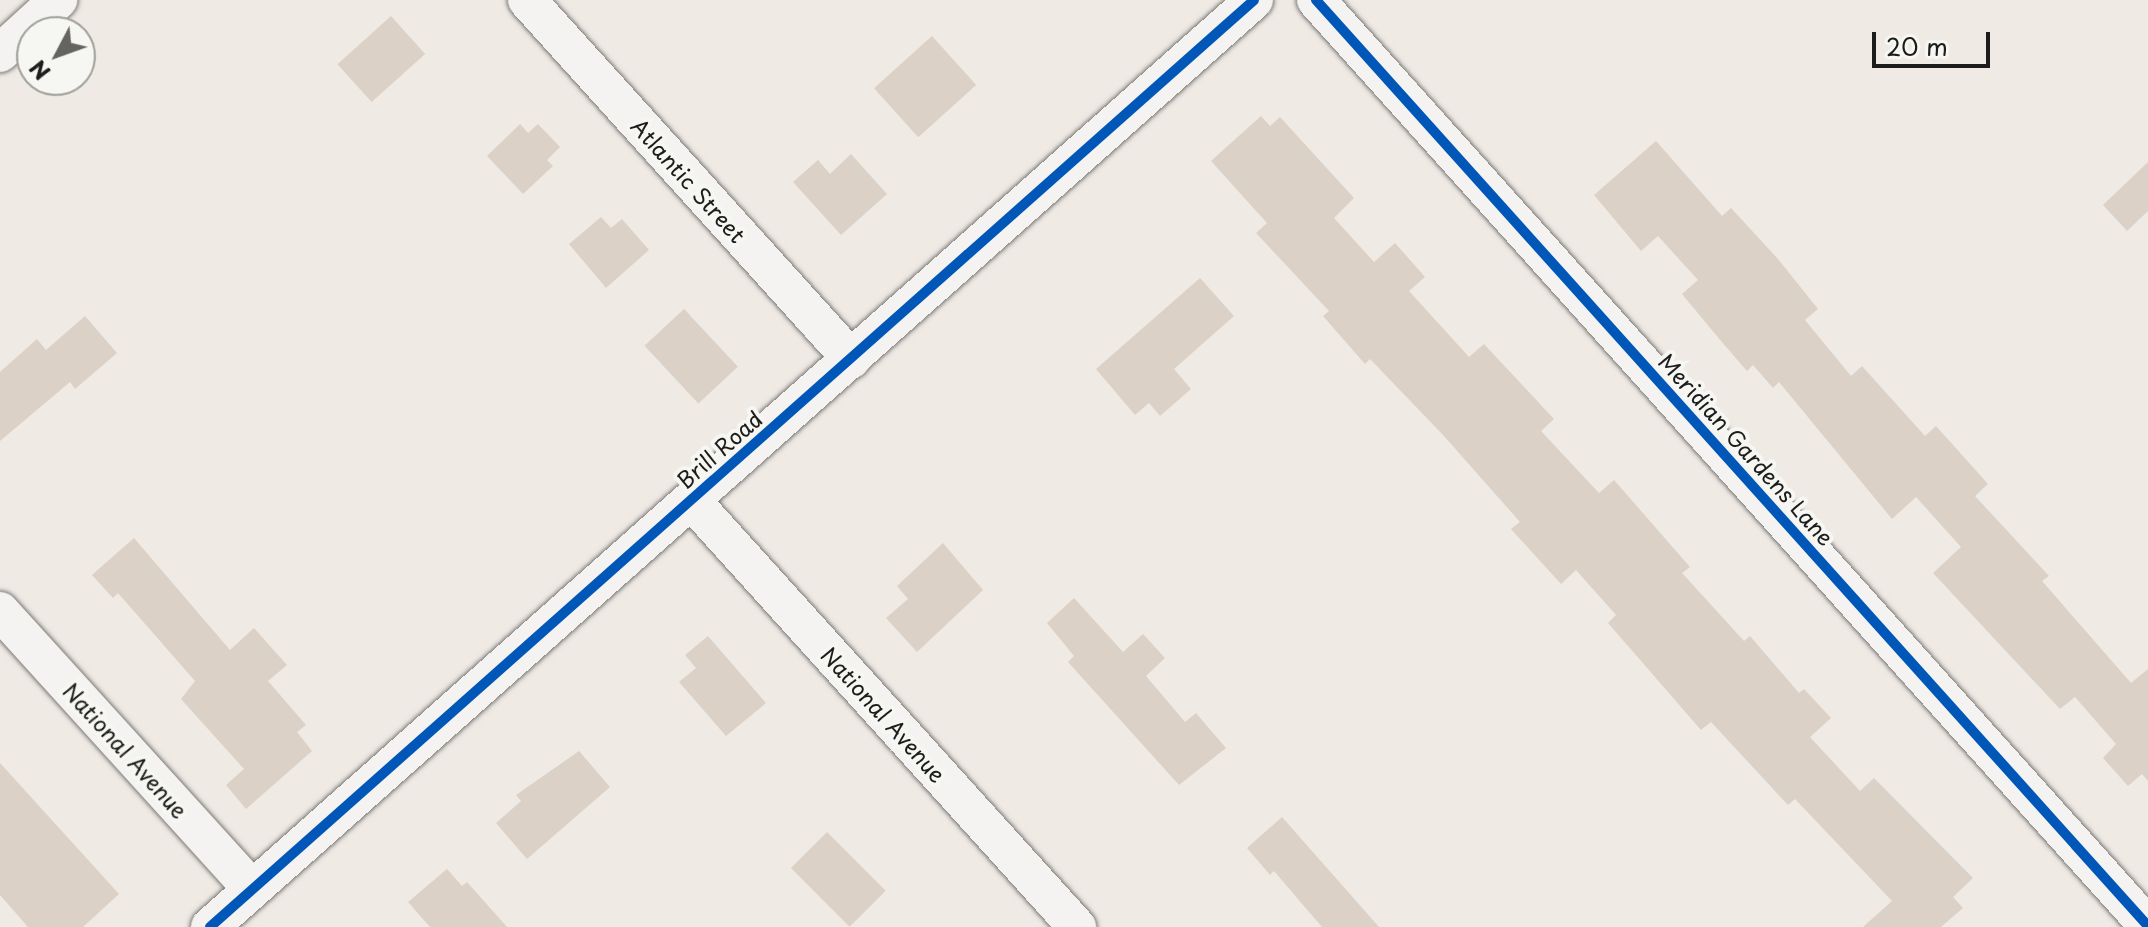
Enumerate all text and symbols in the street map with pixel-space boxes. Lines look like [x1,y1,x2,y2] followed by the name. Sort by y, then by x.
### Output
[16,16,96,96] north arrow
[1876,16,1994,66] scale bar
[1886,28,1948,64] text: 20 m
[21,53,57,88] text: N
[627,113,751,247] street label: Atlantic Street
[1655,349,1839,549] street label: Meridian Gardens Lane
[671,405,767,493] street label: Brill Road
[816,641,952,787] street label: National Avenue
[58,677,194,823] street label: National Avenue

